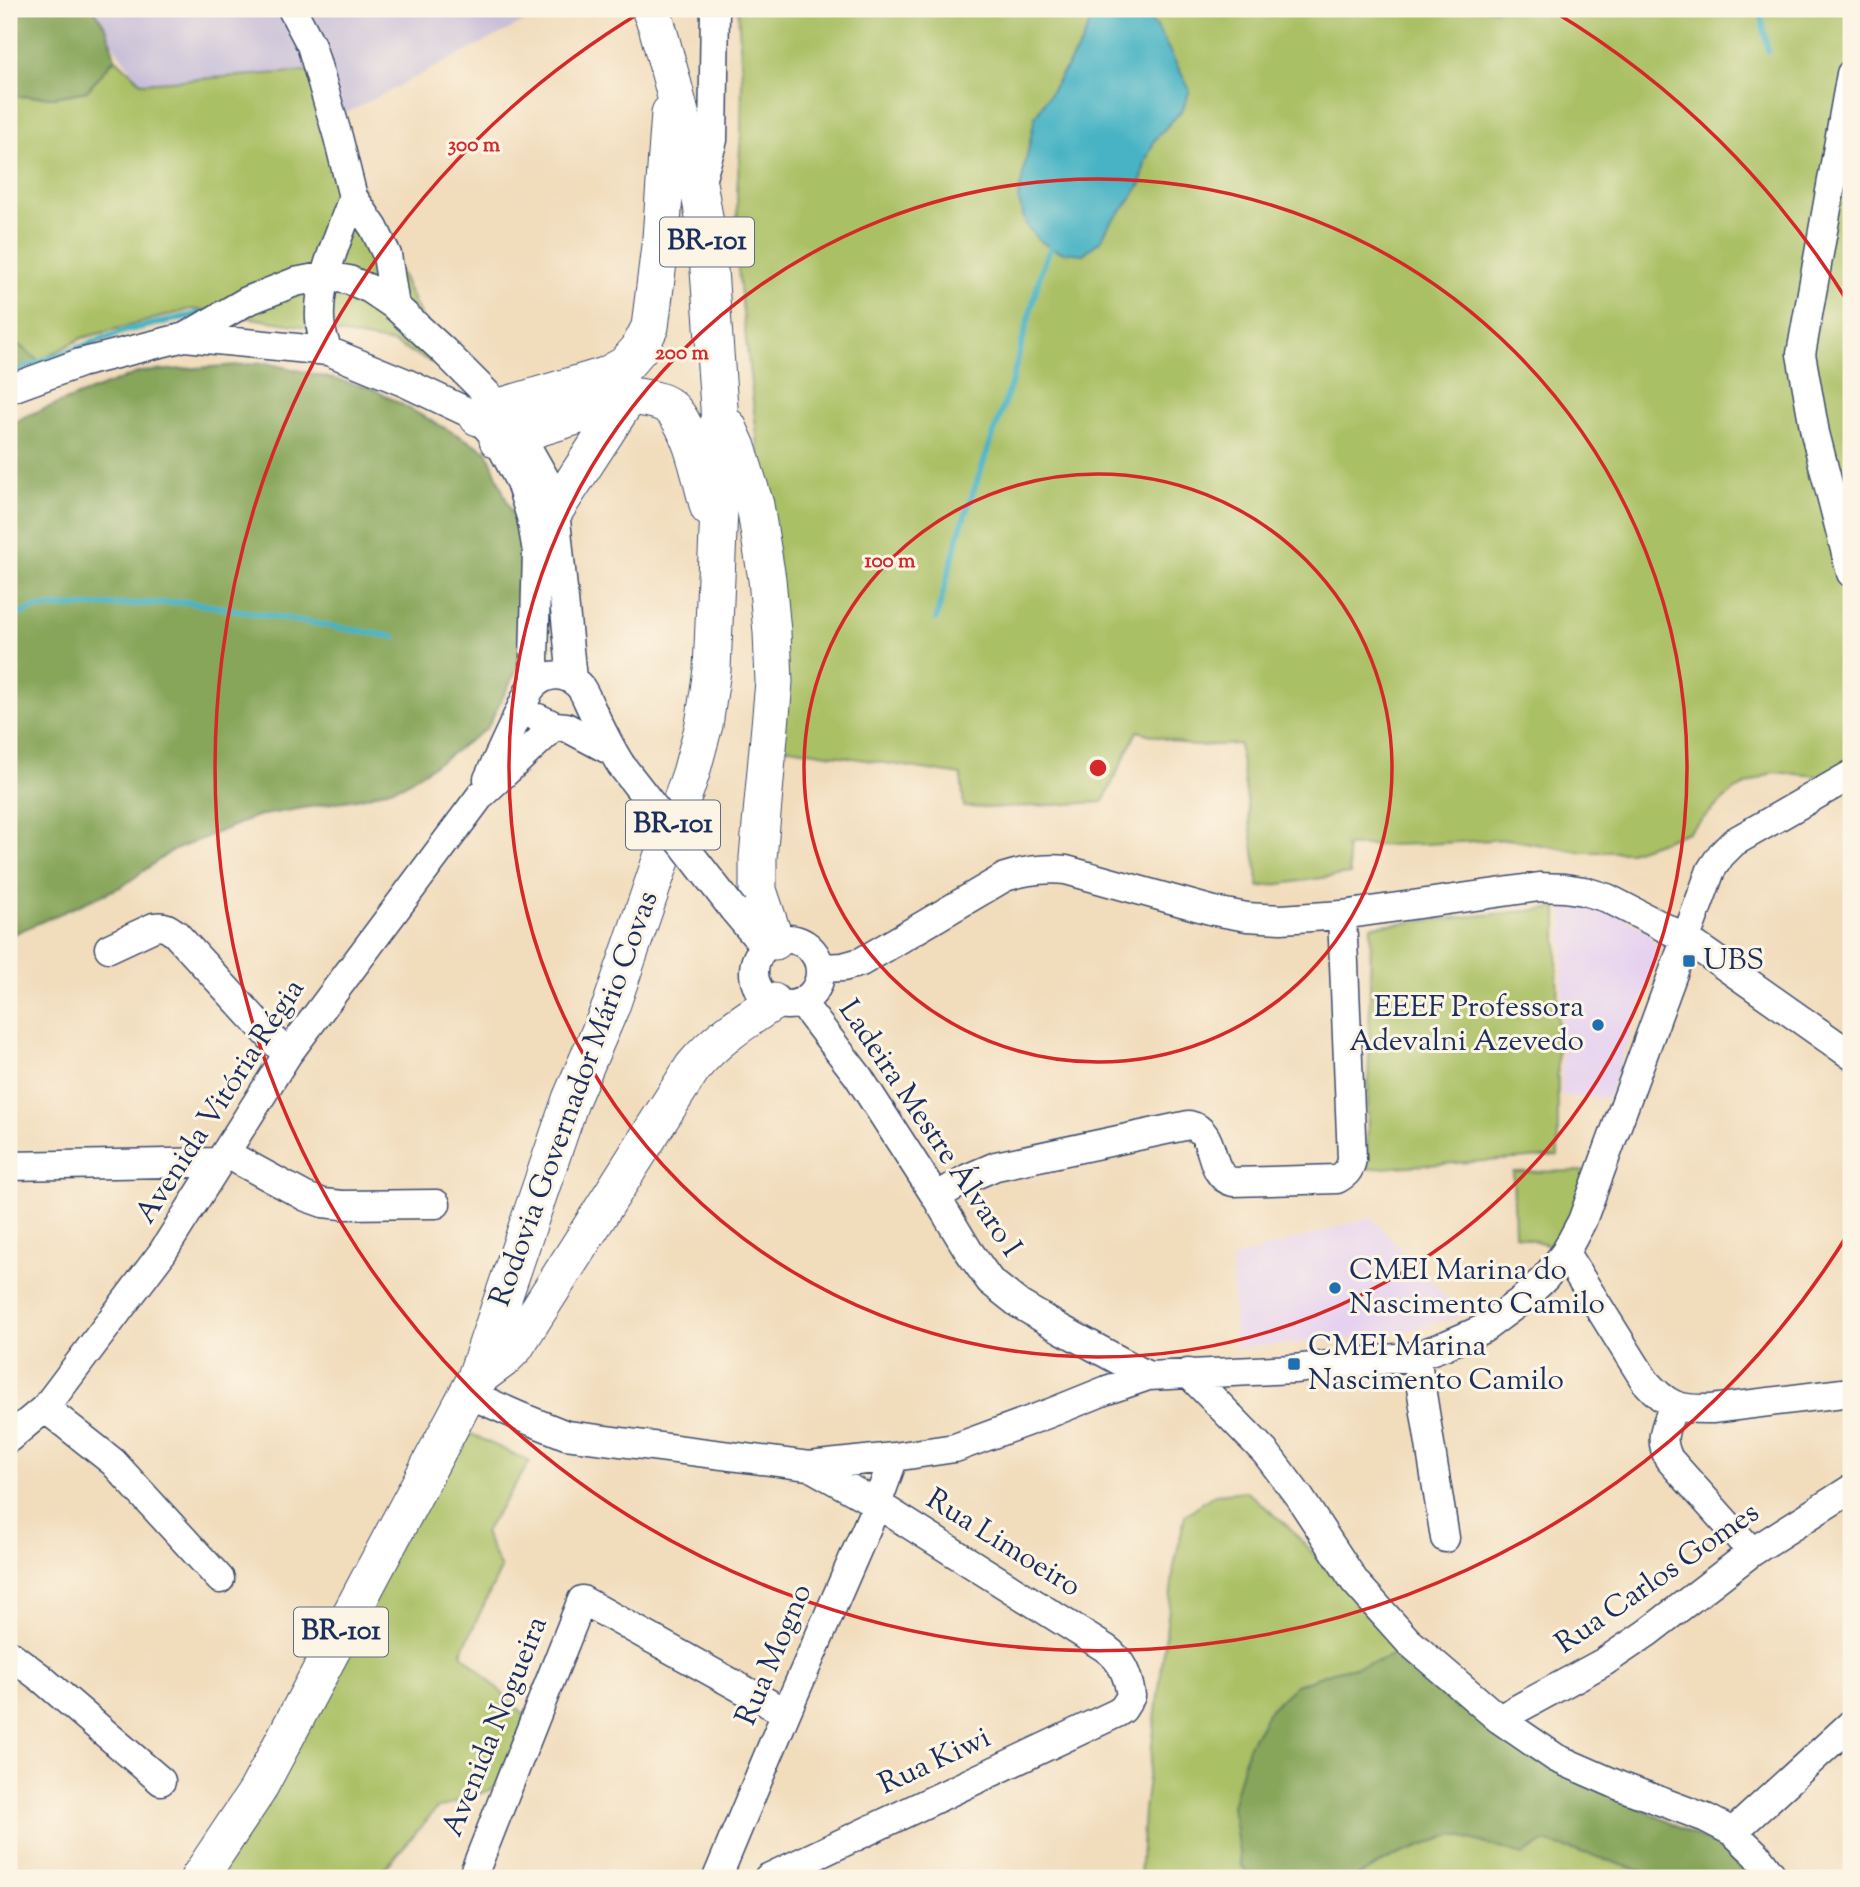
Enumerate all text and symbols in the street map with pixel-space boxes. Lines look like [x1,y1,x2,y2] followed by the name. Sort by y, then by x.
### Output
[448,131,501,161] text: 300 m
[660,218,754,266] road number: BR-101
[655,339,710,369] text: 200 m
[865,547,916,577] text: 100 m
[1086,756,1110,780] centre of rings
[626,800,720,850] road number: BR-101
[480,885,670,1313] street label: Rodovia Governador Mário Covas
[1703,940,1764,983] place label: UBS
[1681,953,1697,969] marker: UBS
[126,971,316,1233] street label: Avenida Vitória Régia
[1349,987,1584,1064] place label: EEEF Professora Adevalni Azevedo
[827,992,1031,1266] street label: Ladeira Mestre Álvaro I
[1590,1017,1606,1033] marker: EEEF Professora Adevalni Azevedo
[1349,1250,1605,1327] place label: CMEI Marina do Nascimento Camilo
[1327,1280,1343,1296] marker: CMEI Marina do Nascimento Camilo
[1308,1326,1564,1403] place label: CMEI Marina Nascimento Camilo
[1286,1356,1302,1372] marker: CMEI Marina Nascimento Camilo
[917,1479,1089,1609] street label: Rua Limoeiro
[1547,1492,1769,1666] street label: Rua Carlos Gomes
[726,1577,824,1733] street label: Rua Mogno
[294,1608,388,1656] road number: BR-101
[432,1610,560,1844] street label: Avenida Nogueira
[872,1717,998,1807] street label: Rua Kiwi

